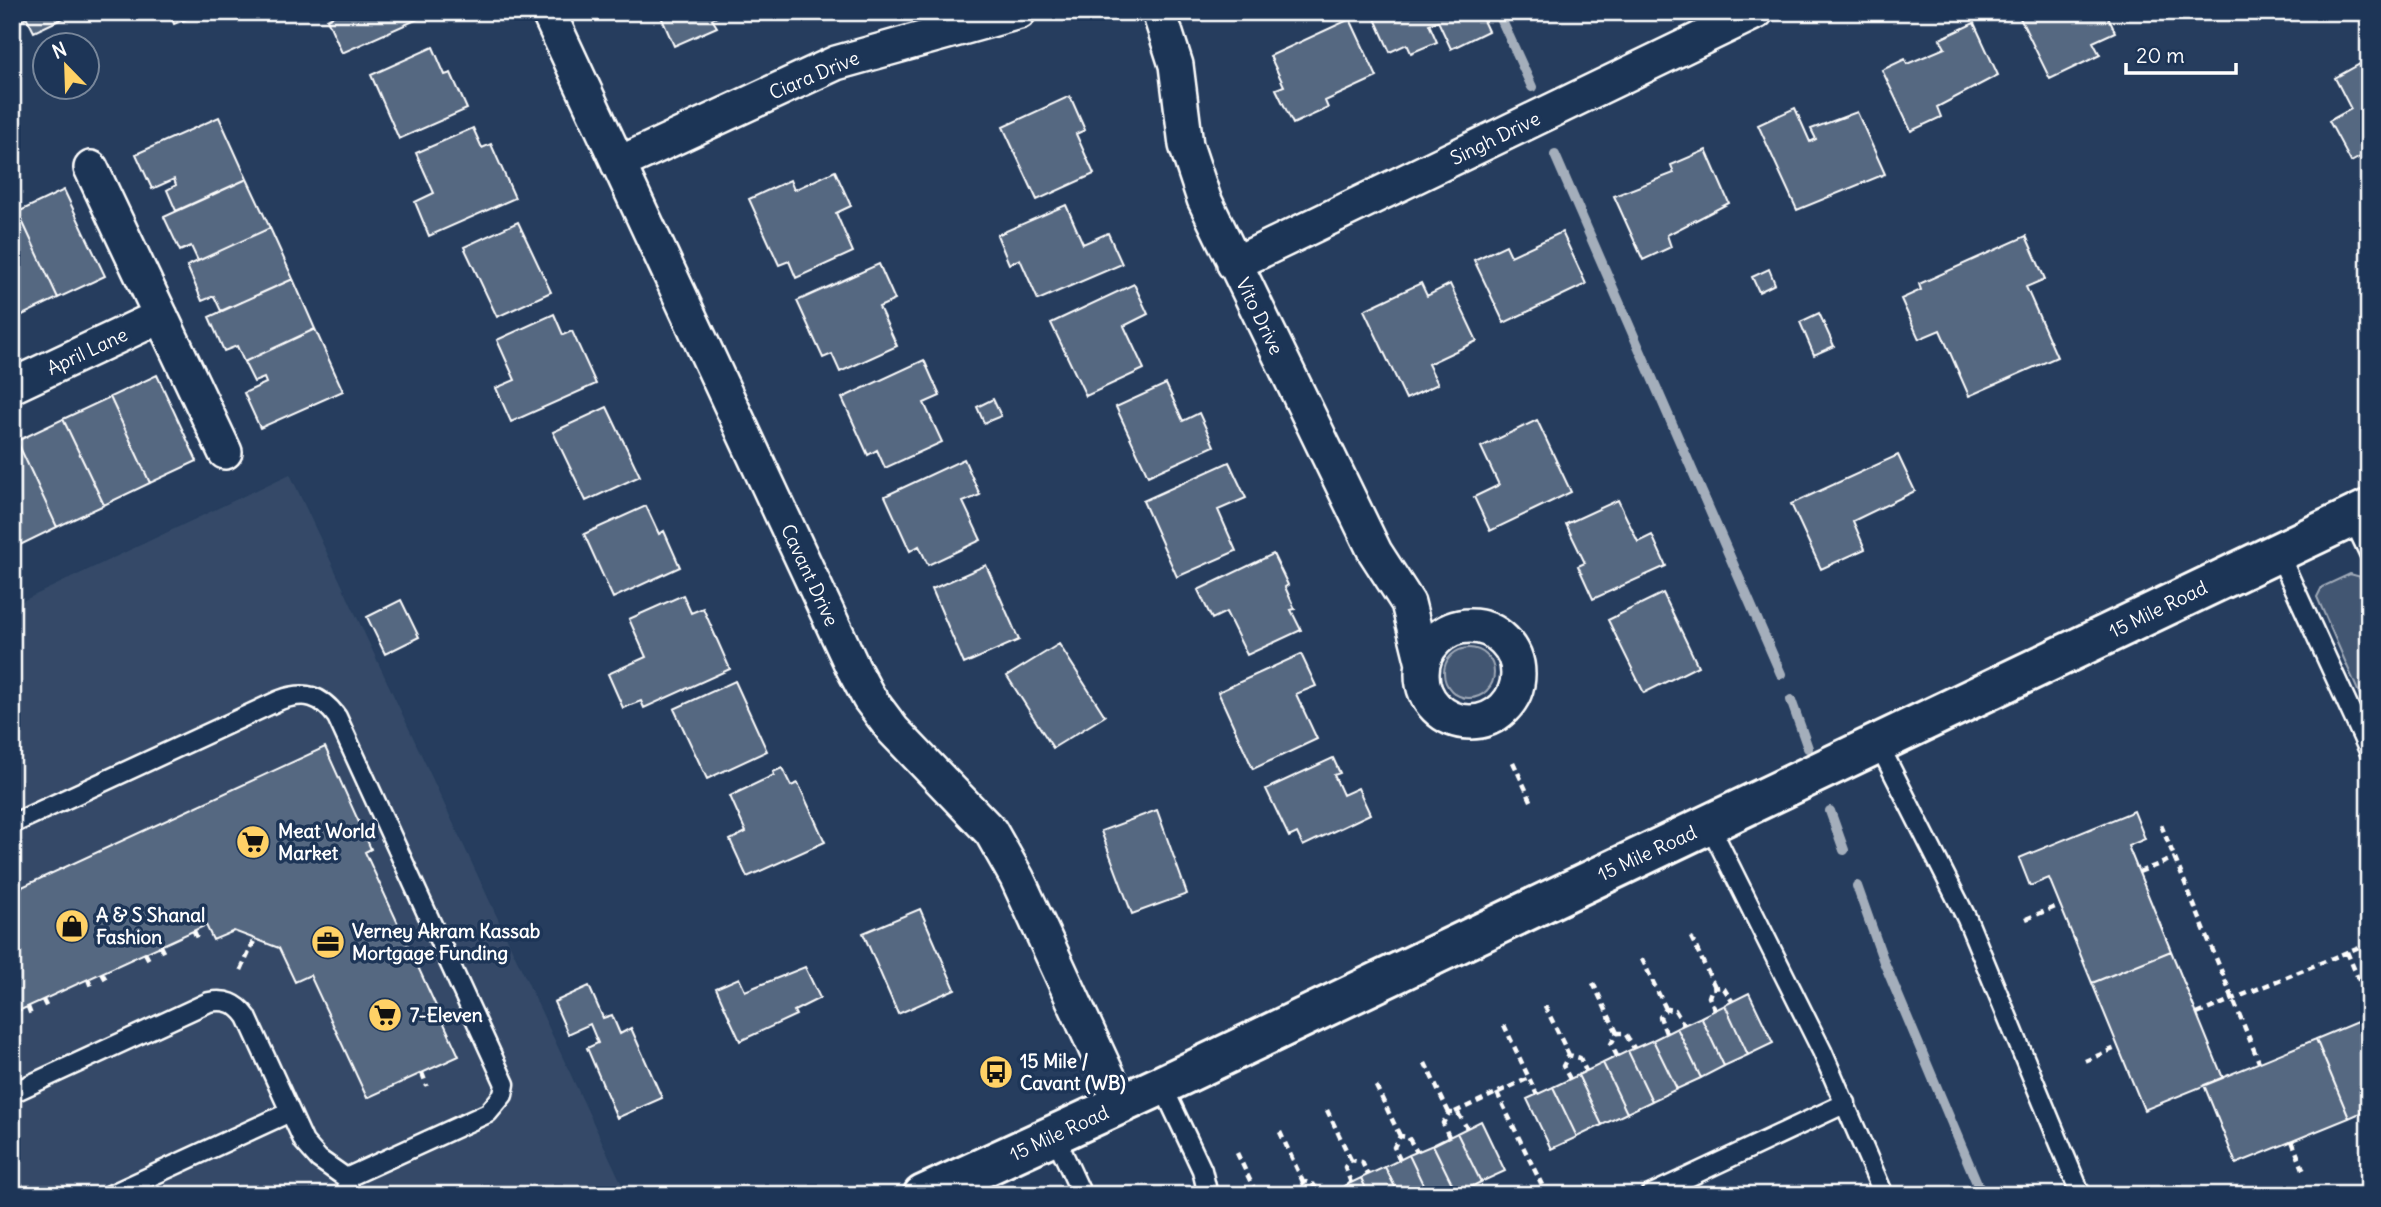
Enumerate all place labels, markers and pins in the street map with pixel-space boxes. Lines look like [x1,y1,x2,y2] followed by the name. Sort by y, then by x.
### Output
[278,819,376,865] place label: Meat World Market
[234,823,272,861] supermarket icon: Meat World Market
[96,903,205,949] place label: A & S Shanal Fashion
[53,907,91,945] shop icon: A & S Shanal Fashion
[352,919,540,965] place label: Verney Akram Kassab Mortgage Funding
[309,923,347,961] office icon: Verney Akram Kassab Mortgage Funding
[366,996,404,1034] supermarket icon: 7-Eleven
[410,1003,483,1027] place label: 7-Eleven
[1020,1049,1126,1095] place label: 15 Mile / Cavant (WB)
[977,1053,1015,1091] bus stop icon: 15 Mile / Cavant (WB)

